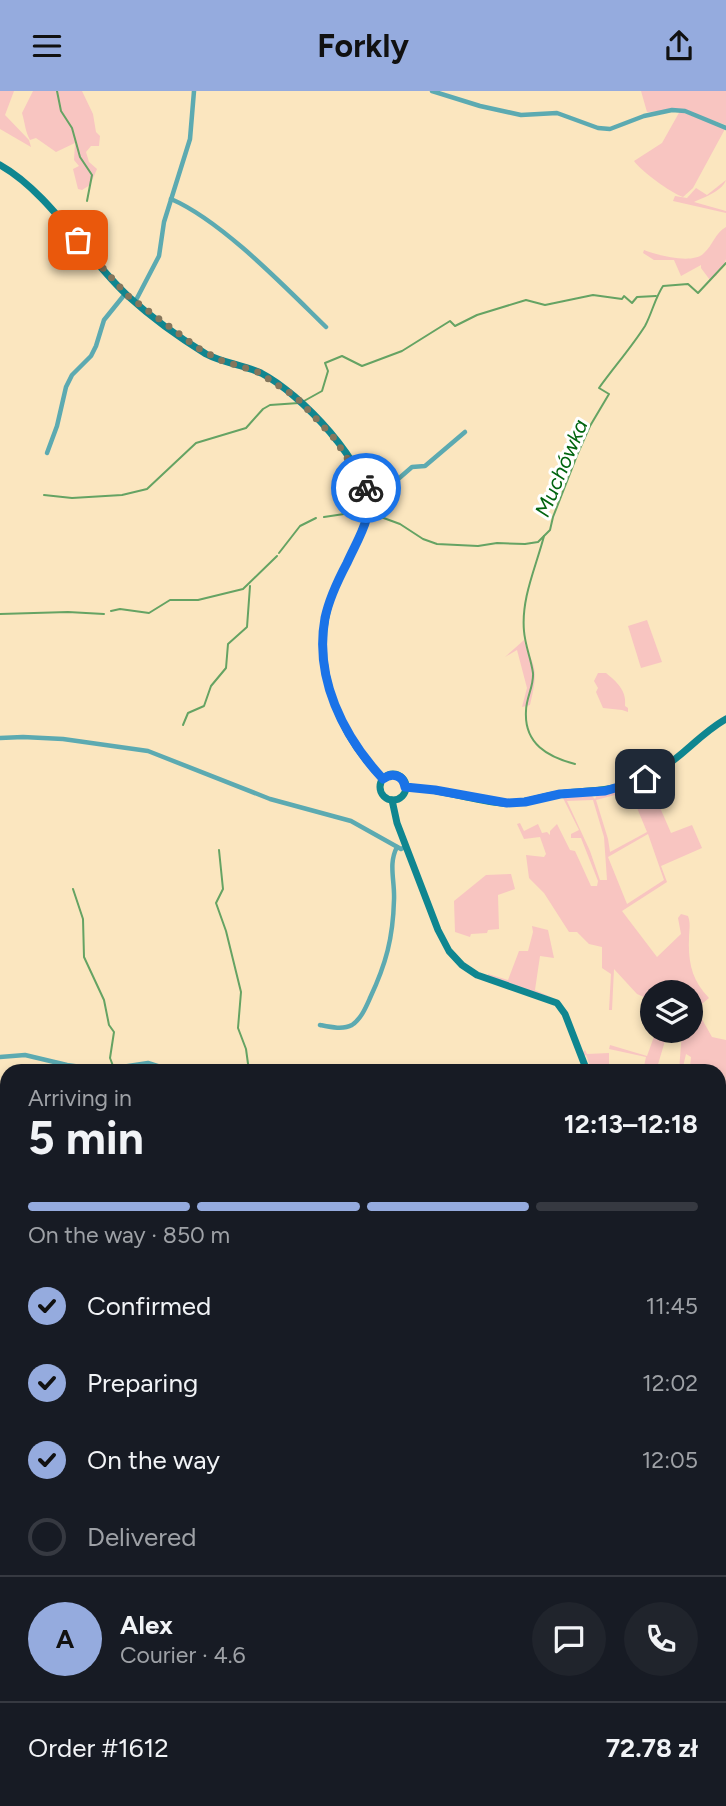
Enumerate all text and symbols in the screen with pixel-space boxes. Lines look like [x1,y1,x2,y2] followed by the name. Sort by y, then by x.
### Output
[28,27,66,65] icon: menu
[317,27,409,65] text: Forkly
[660,27,698,65] icon: share
[48,210,108,270] pin
[59,221,97,259] icon: bag
[529,416,593,520] water label: Muchówka
[331,453,401,523] courier
[347,469,385,507] icon: bike
[615,749,675,809] pin
[626,760,664,798] icon: home
[640,980,703,1043] map controls
[640,980,703,1043] button: layers
[28,1084,132,1112] text: Arriving in
[564,1108,698,1140] text: 12:13–12:18
[28,1110,144,1166] text: 5 min
[28,1221,230,1249] text: On the way · 850 m
[28,1287,66,1325] icon: check
[87,1290,211,1322] text: Confirmed
[646,1292,698,1320] text: 11:45
[28,1364,66,1402] icon: check
[87,1367,198,1399] text: Preparing
[642,1369,698,1397] text: 12:02
[28,1441,66,1479] icon: check
[87,1444,220,1476] text: On the way
[642,1446,698,1474] text: 12:05
[87,1521,196,1553] text: Delivered
[532,1602,606,1676] button: chat
[624,1602,698,1676] button: phone
[120,1609,173,1641] text: Alex
[56,1623,74,1655] text: A
[120,1641,246,1669] text: Courier · 4.6
[28,1732,169,1764] text: Order #1612
[606,1732,698,1764] text: 72.78 zł

